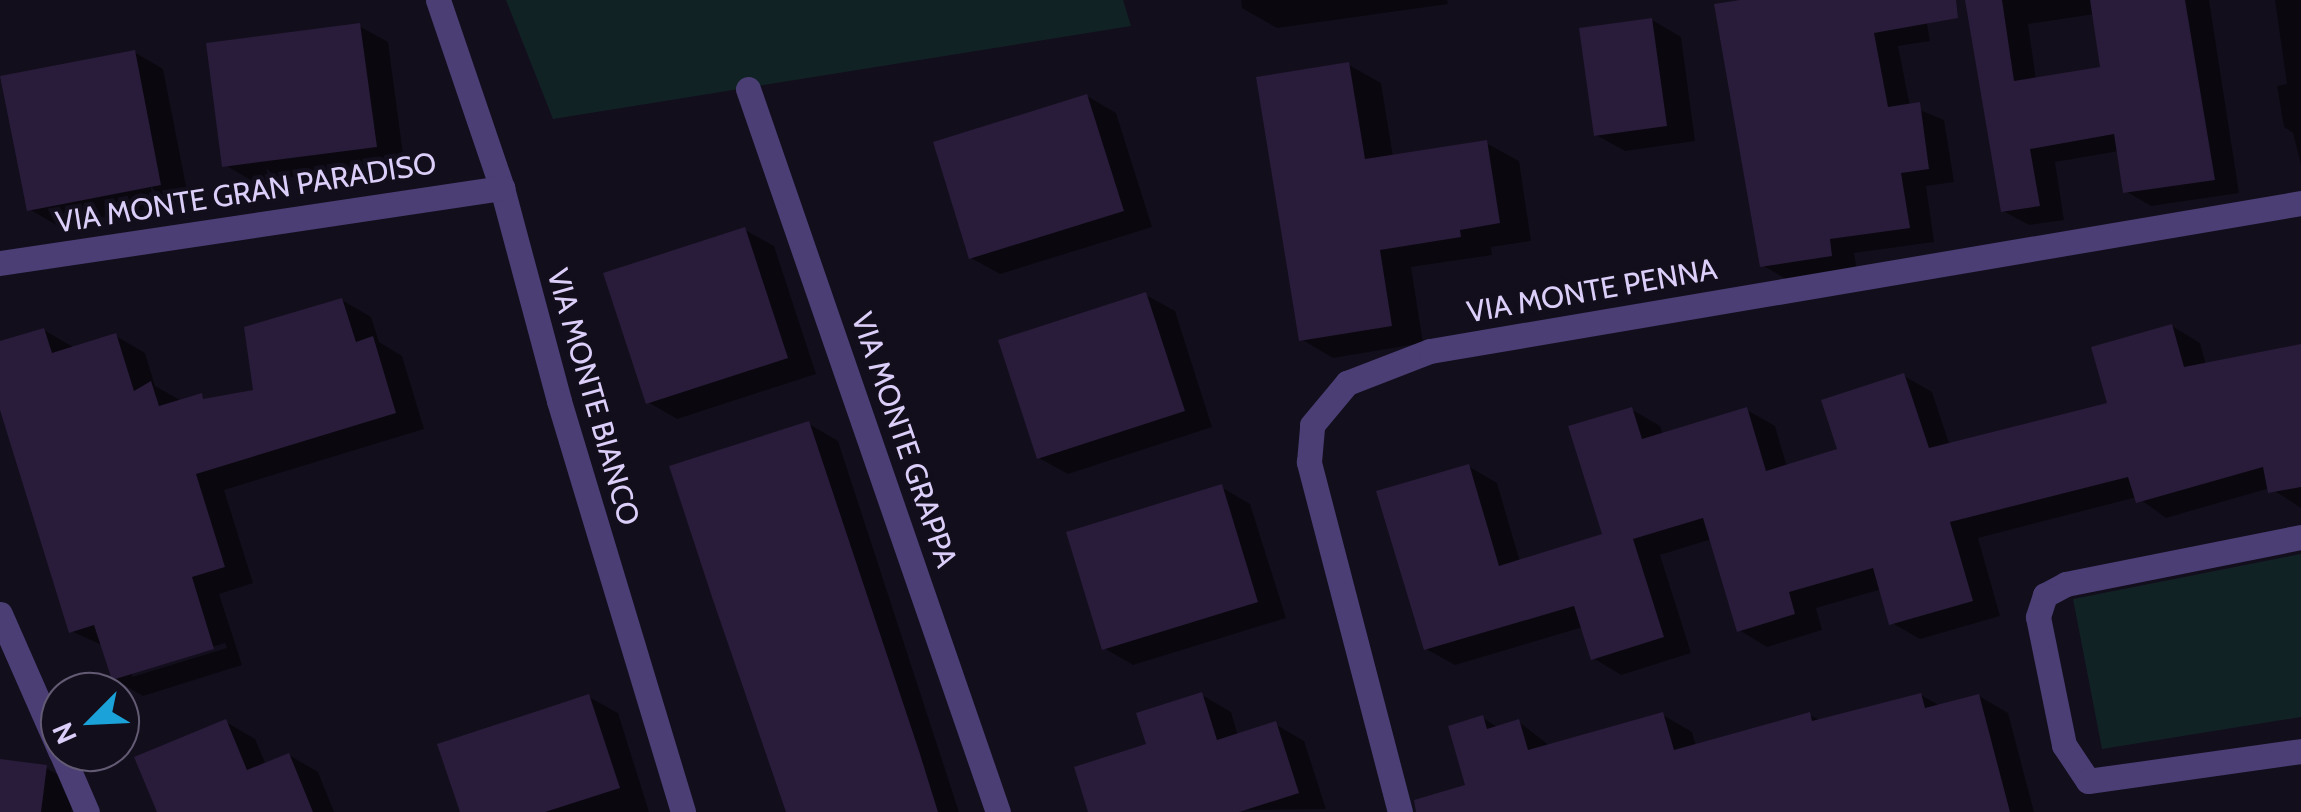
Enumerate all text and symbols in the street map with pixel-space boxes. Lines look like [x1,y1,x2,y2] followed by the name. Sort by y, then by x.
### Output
[53,145,439,241] street label: VIA MONTE GRAN PARADISO
[1464,251,1720,331] street label: VIA MONTE PENNA
[539,265,647,529] street label: VIA MONTE BIANCO
[843,308,965,572] street label: VIA MONTE GRAPPA
[40,672,140,772] north arrow
[45,717,84,749] text: N

